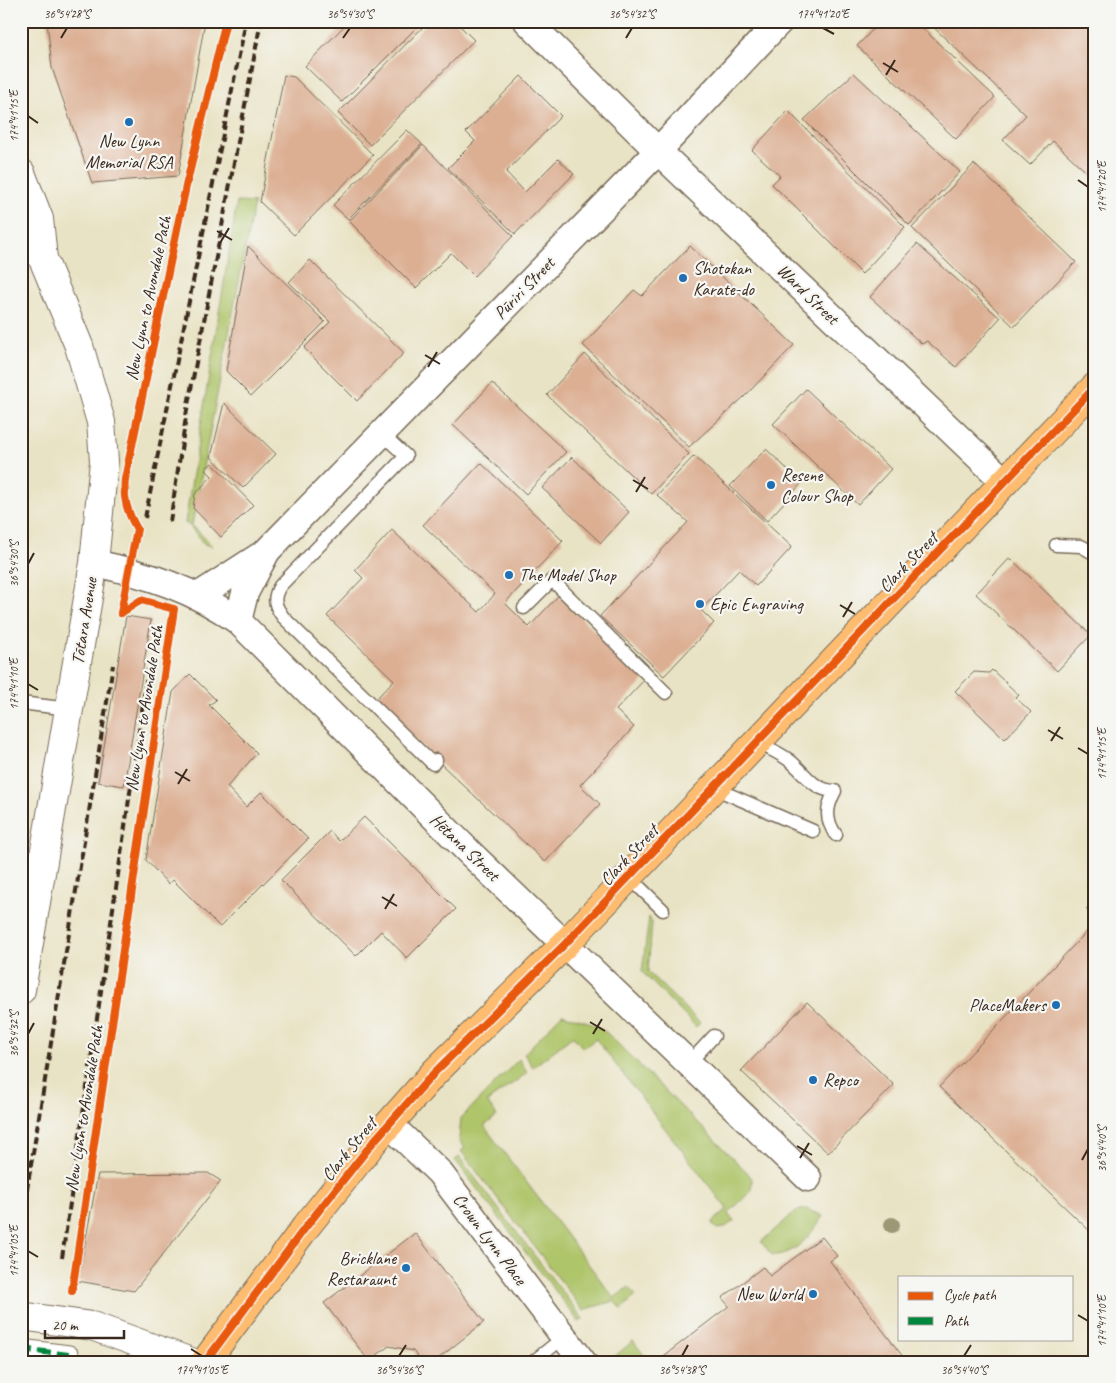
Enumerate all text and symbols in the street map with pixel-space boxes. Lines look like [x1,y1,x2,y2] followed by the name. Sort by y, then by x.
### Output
[44,6,92,22] text: 36°54'28"S
[327,6,375,22] text: 36°54'30"S
[609,6,657,22] text: 36°54'32"S
[797,6,851,22] text: 174°41'20"E
[6,88,22,142] text: 174°41'15"E
[123,116,135,128] marker: New Lynn Memorial RSA
[86,130,173,173] place label: New Lynn Memorial RSA
[1094,159,1110,213] text: 174°41'20"E
[120,213,176,382] street label: New Lynn to Avondale Path
[489,251,560,324] street label: Pūriri Street
[693,257,756,300] place label: Shotokan Karate-do
[772,259,845,330] street label: Ward Street
[677,272,689,284] marker: Shotokan Karate-do
[781,464,854,507] place label: Resene Colour Shop
[765,479,777,491] marker: Resene Colour Shop
[874,525,944,597] street label: Clark Street
[6,539,22,587] text: 36°54'30"S
[519,564,617,586] place label: The Model Shop
[503,569,515,581] marker: The Model Shop
[66,575,102,666] street label: Tōtara Avenue
[710,593,804,615] place label: Epic Engraving
[694,598,706,610] marker: Epic Engraving
[120,623,168,792] street label: New Lynn to Avondale Path
[6,656,22,710] text: 174°41'10"E
[1094,726,1110,780] text: 174°41'15"E
[426,808,506,887] street label: Hētana Street
[595,818,665,890] street label: Clark Street
[969,994,1048,1016] place label: PlaceMakers
[1050,999,1062,1011] marker: PlaceMakers
[6,1009,22,1057] text: 36°54'32"S
[60,1023,108,1192] street label: New Lynn to Avondale Path
[823,1069,859,1091] place label: Repco
[807,1074,819,1086] marker: Repco
[317,1110,383,1185] street label: Clark Street
[1094,1124,1110,1172] text: 36°54'40"S
[448,1189,532,1290] street label: Crown Lynn Place
[6,1223,22,1277] text: 174°41'05"E
[327,1247,398,1290] place label: Bricklane Restaraunt
[400,1262,412,1274] marker: Bricklane Restaraunt
[898,1276,1074,1340] legend
[737,1283,806,1305] place label: New World
[944,1286,996,1305] text: Cycle path
[807,1288,819,1300] marker: New World
[1094,1293,1110,1347] text: 174°41'10"E
[45,1308,124,1340] scale bar
[944,1312,970,1331] text: Path
[52,1316,79,1335] text: 20 m
[176,1362,230,1378] text: 174°41'05"E
[376,1362,424,1378] text: 36°54'36"S
[659,1362,707,1378] text: 36°54'38"S
[941,1362,989,1378] text: 36°54'40"S

